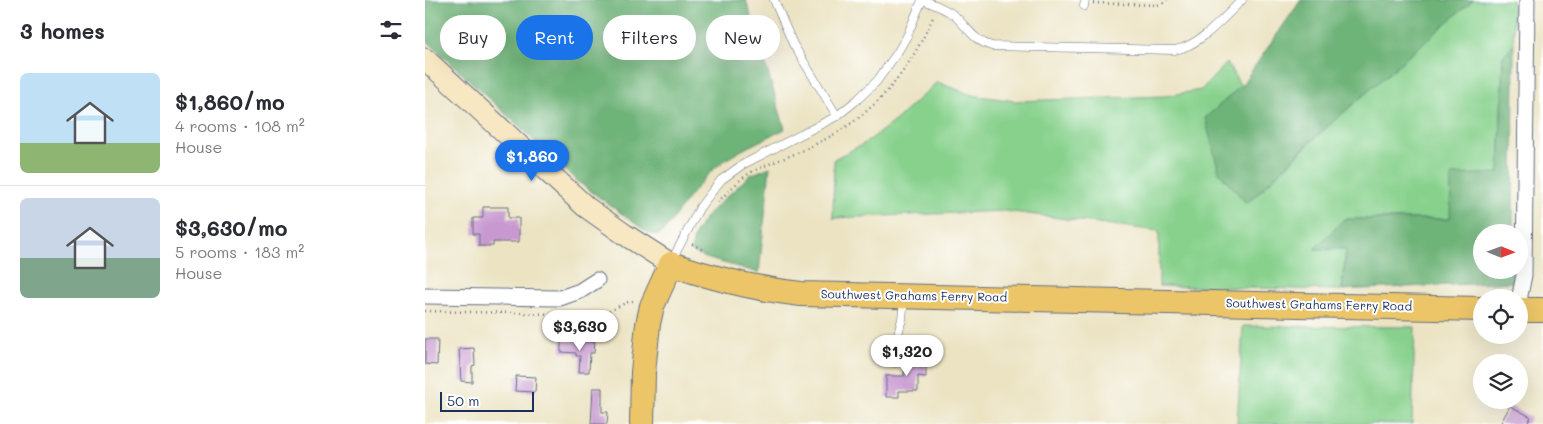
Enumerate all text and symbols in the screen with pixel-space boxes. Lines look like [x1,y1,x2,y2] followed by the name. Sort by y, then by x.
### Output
[440,15,506,60] chip: Buy
[516,15,593,60] chip: Rent
[603,15,696,60] chip: Filters
[706,15,780,60] chip: New
[377,16,405,44] icon: filters
[20,17,105,44] text: 3 homes
[175,88,285,115] text: $1,860/mo
[60,93,120,153] icon: home
[175,115,305,136] text: 4 rooms · 108 m²
[175,136,222,157] text: House
[491,140,573,182] pin: $1,860
[506,145,558,166] text: $1,860
[175,214,288,241] text: $3,630/mo
[60,218,120,278] icon: home
[1473,224,1527,279] north arrow
[1473,224,1528,409] map controls
[175,241,304,262] text: 5 rooms · 183 m²
[175,262,222,283] text: House
[821,285,1008,305] street label: Southwest Grahams Ferry Road
[1473,289,1528,344] button: locate
[1226,294,1413,314] street label: Southwest Grahams Ferry Road
[539,310,621,352] pin: $3,630
[553,315,607,336] text: $3,630
[866,334,948,377] pin: $1,320
[882,340,932,361] text: $1,320
[1473,354,1528,409] button: layers
[440,389,534,412] scale bar
[447,391,479,410] text: 50 m

